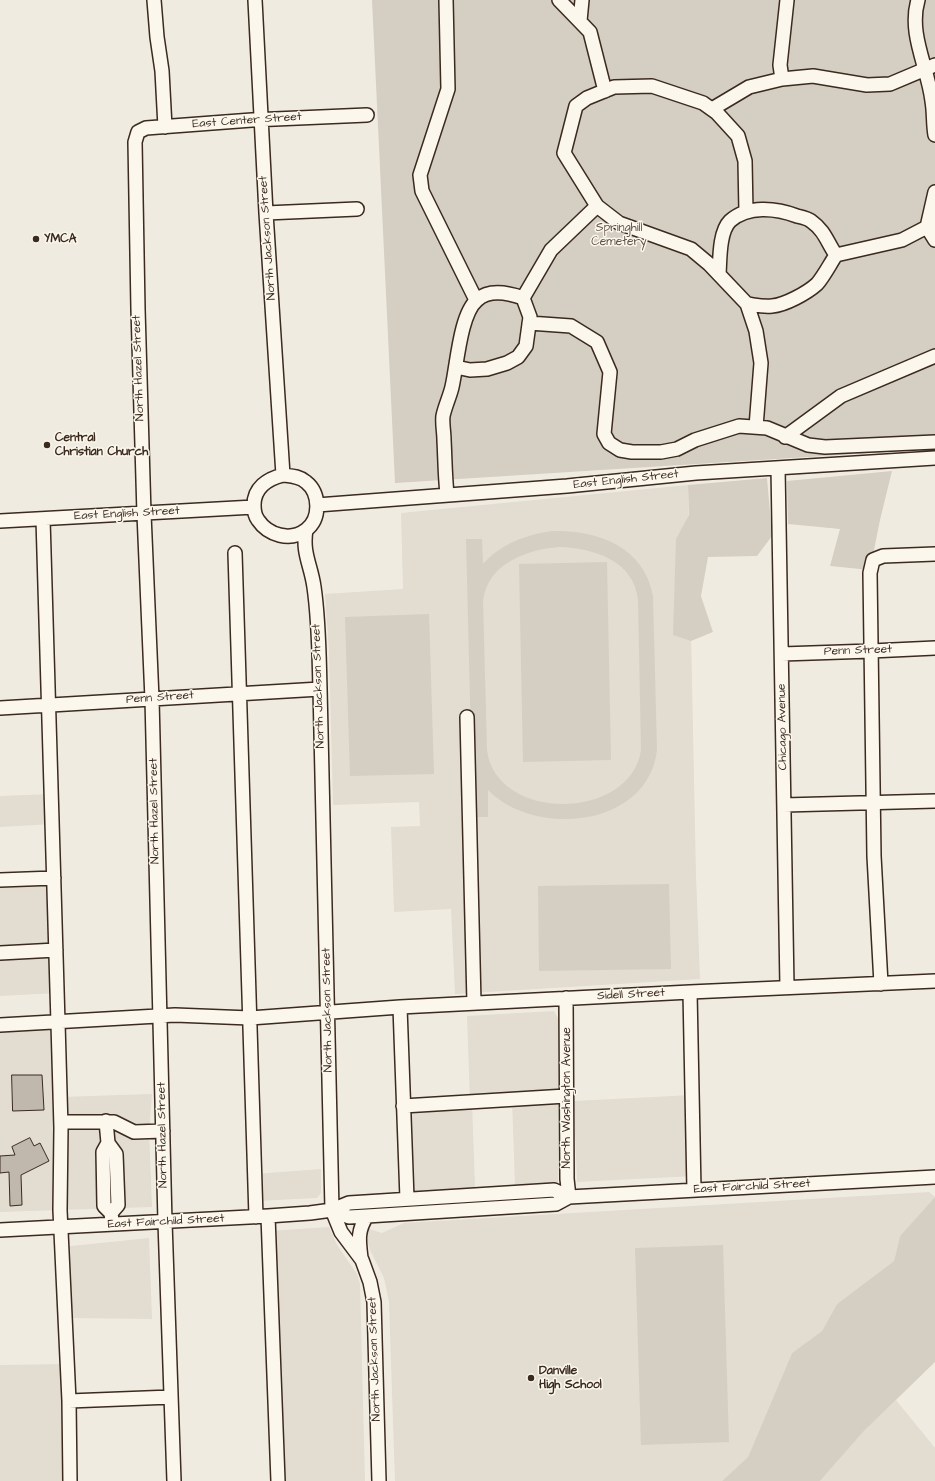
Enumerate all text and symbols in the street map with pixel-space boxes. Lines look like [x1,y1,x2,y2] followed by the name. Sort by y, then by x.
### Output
[192,110,302,132] street label: East Center Street
[256,175,280,301] street label: North Jackson Street
[591,221,647,249] park label: Springhill Cemetery
[44,232,77,246] place label: YMCA
[31,234,41,244] marker: YMCA
[130,315,148,421] street label: North Hazel Street
[55,431,148,459] place label: Central Christian Church
[42,440,52,450] marker: Central Christian Church
[573,467,679,493] street label: East English Street
[74,504,180,524] street label: East English Street
[310,624,328,748] street label: North Jackson Street
[824,643,892,659] street label: Penn Street
[775,684,791,770] street label: Chicago Avenue
[126,688,194,708] street label: Penn Street
[147,758,163,864] street label: North Hazel Street
[320,948,336,1072] street label: North Jackson Street
[597,986,665,1004] street label: Sidell Street
[560,1027,574,1169] street label: North Washington Avenue
[155,1082,171,1188] street label: North Hazel Street
[693,1177,811,1197] street label: East Fairchild Street
[107,1212,225,1232] street label: East Fairchild Street
[366,1297,384,1421] street label: North Jackson Street
[539,1364,602,1392] place label: Danville High School
[526,1373,536,1383] marker: Danville High School

